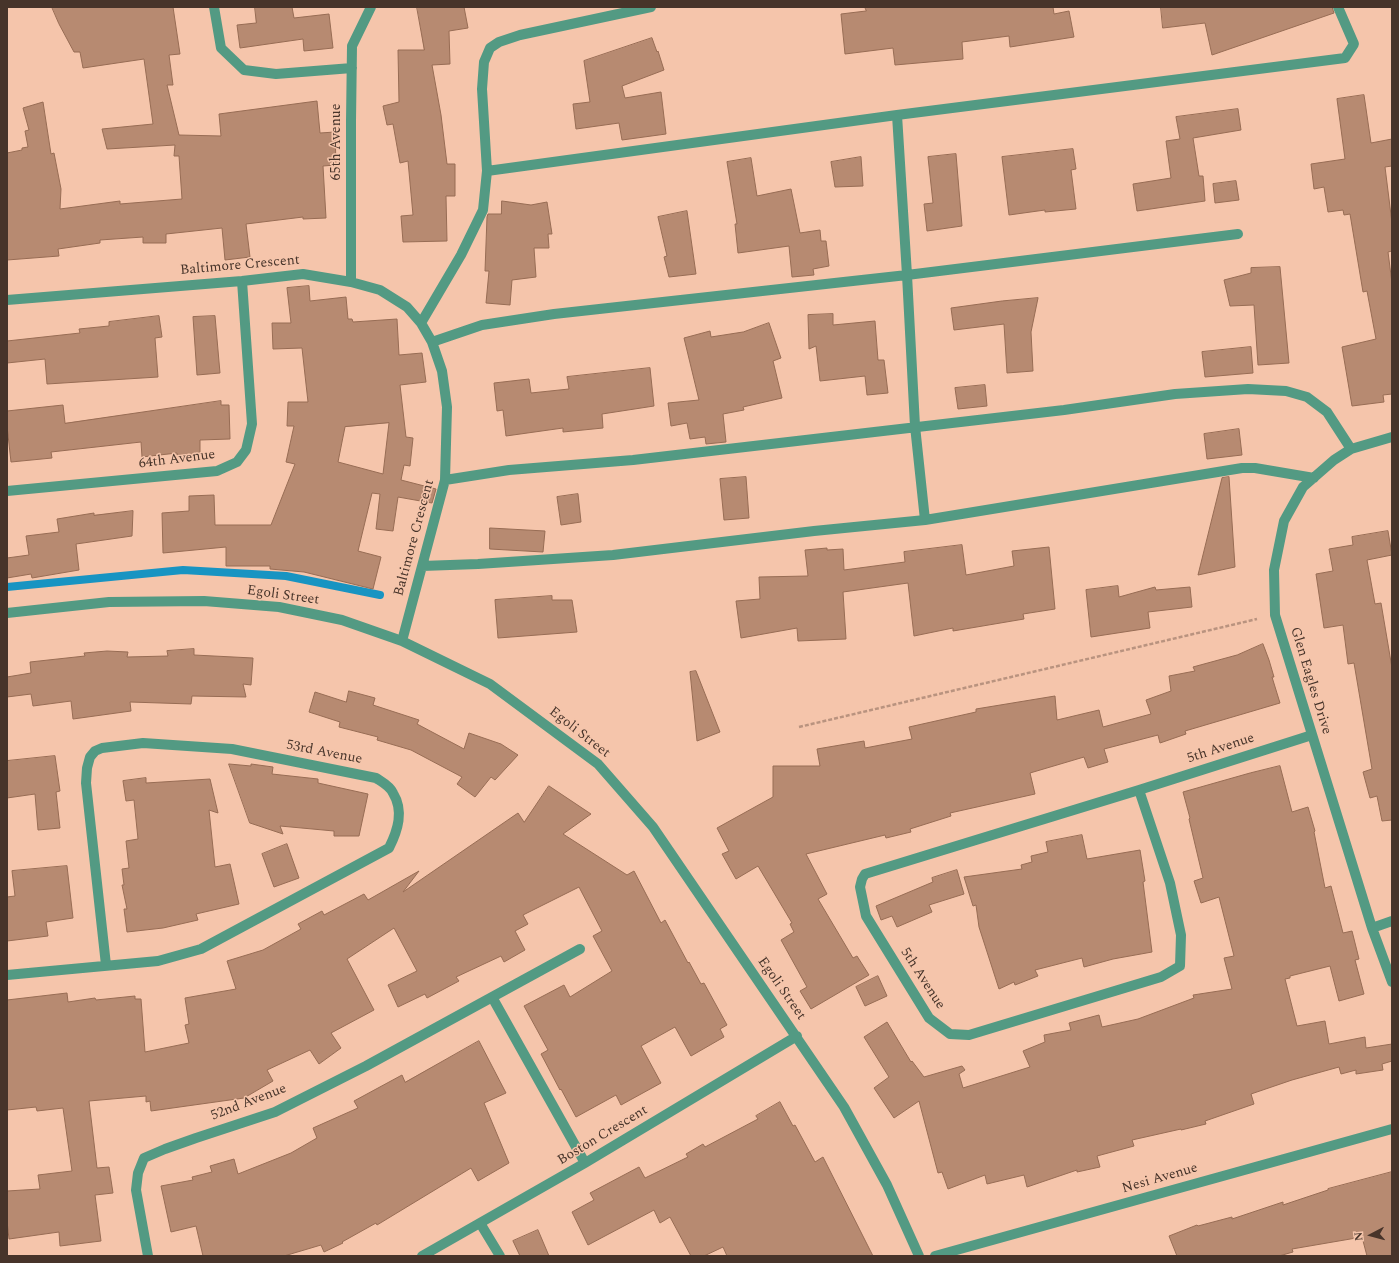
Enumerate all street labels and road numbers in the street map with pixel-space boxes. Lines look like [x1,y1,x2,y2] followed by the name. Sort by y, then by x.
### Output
[329,104,345,180] street label: 65th Avenue
[179,252,301,280] street label: Baltimore Crescent
[138,447,216,473] street label: 64th Avenue
[391,478,439,598] street label: Baltimore Crescent
[246,583,320,609] street label: Egoli Street
[1286,625,1334,737] street label: Glen Eagles Drive
[545,704,613,762] street label: Egoli Street
[1185,730,1257,768] street label: 5th Avenue
[285,737,363,769] street label: 53rd Avenue
[896,945,948,1013] street label: 5th Avenue
[753,954,809,1024] street label: Egoli Street
[209,1081,289,1125] street label: 52nd Avenue
[555,1103,651,1169] street label: Boston Crescent
[1120,1160,1200,1198] street label: Nesi Avenue

